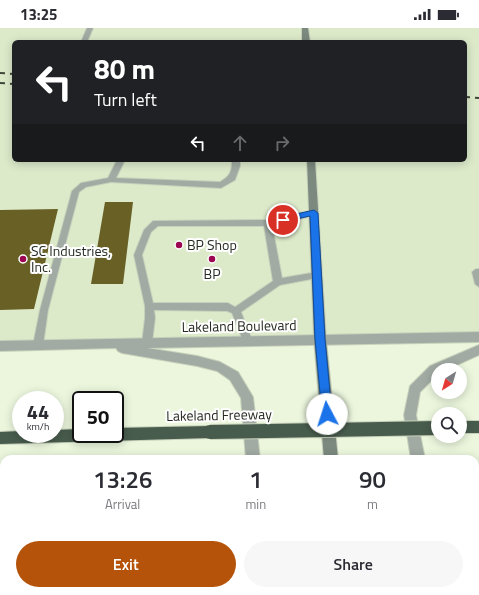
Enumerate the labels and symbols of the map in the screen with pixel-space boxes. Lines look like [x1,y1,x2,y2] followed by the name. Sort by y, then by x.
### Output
[266,203,300,237] pin
[187,234,237,255] place label: BP Shop
[31,240,111,277] place label: SC Industries, Inc.
[174,240,184,250] marker: BP Shop
[18,254,28,264] marker: SC Industries, Inc.
[207,254,217,264] marker: BP
[204,263,220,284] place label: BP
[181,314,297,337] street label: Lakeland Boulevard
[431,363,467,399] north arrow
[72,391,124,443] speed limit sign: 50
[306,393,348,435] position arrow
[166,403,272,426] street label: Lakeland Freeway

